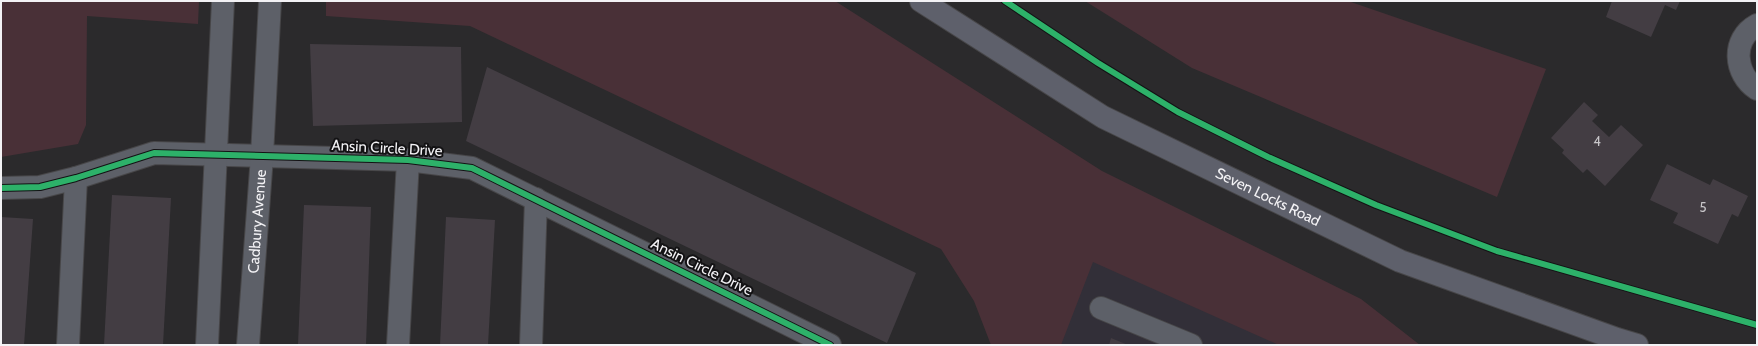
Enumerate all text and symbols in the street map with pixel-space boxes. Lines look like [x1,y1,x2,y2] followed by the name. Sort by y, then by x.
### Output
[1593,133,1601,149] house number: 4
[331,136,443,160] street label: Ansin Circle Drive
[1212,164,1323,230] street label: Seven Locks Road
[244,168,270,274] street label: Cadbury Avenue
[1699,199,1707,215] house number: 5
[648,235,756,300] street label: Ansin Circle Drive

